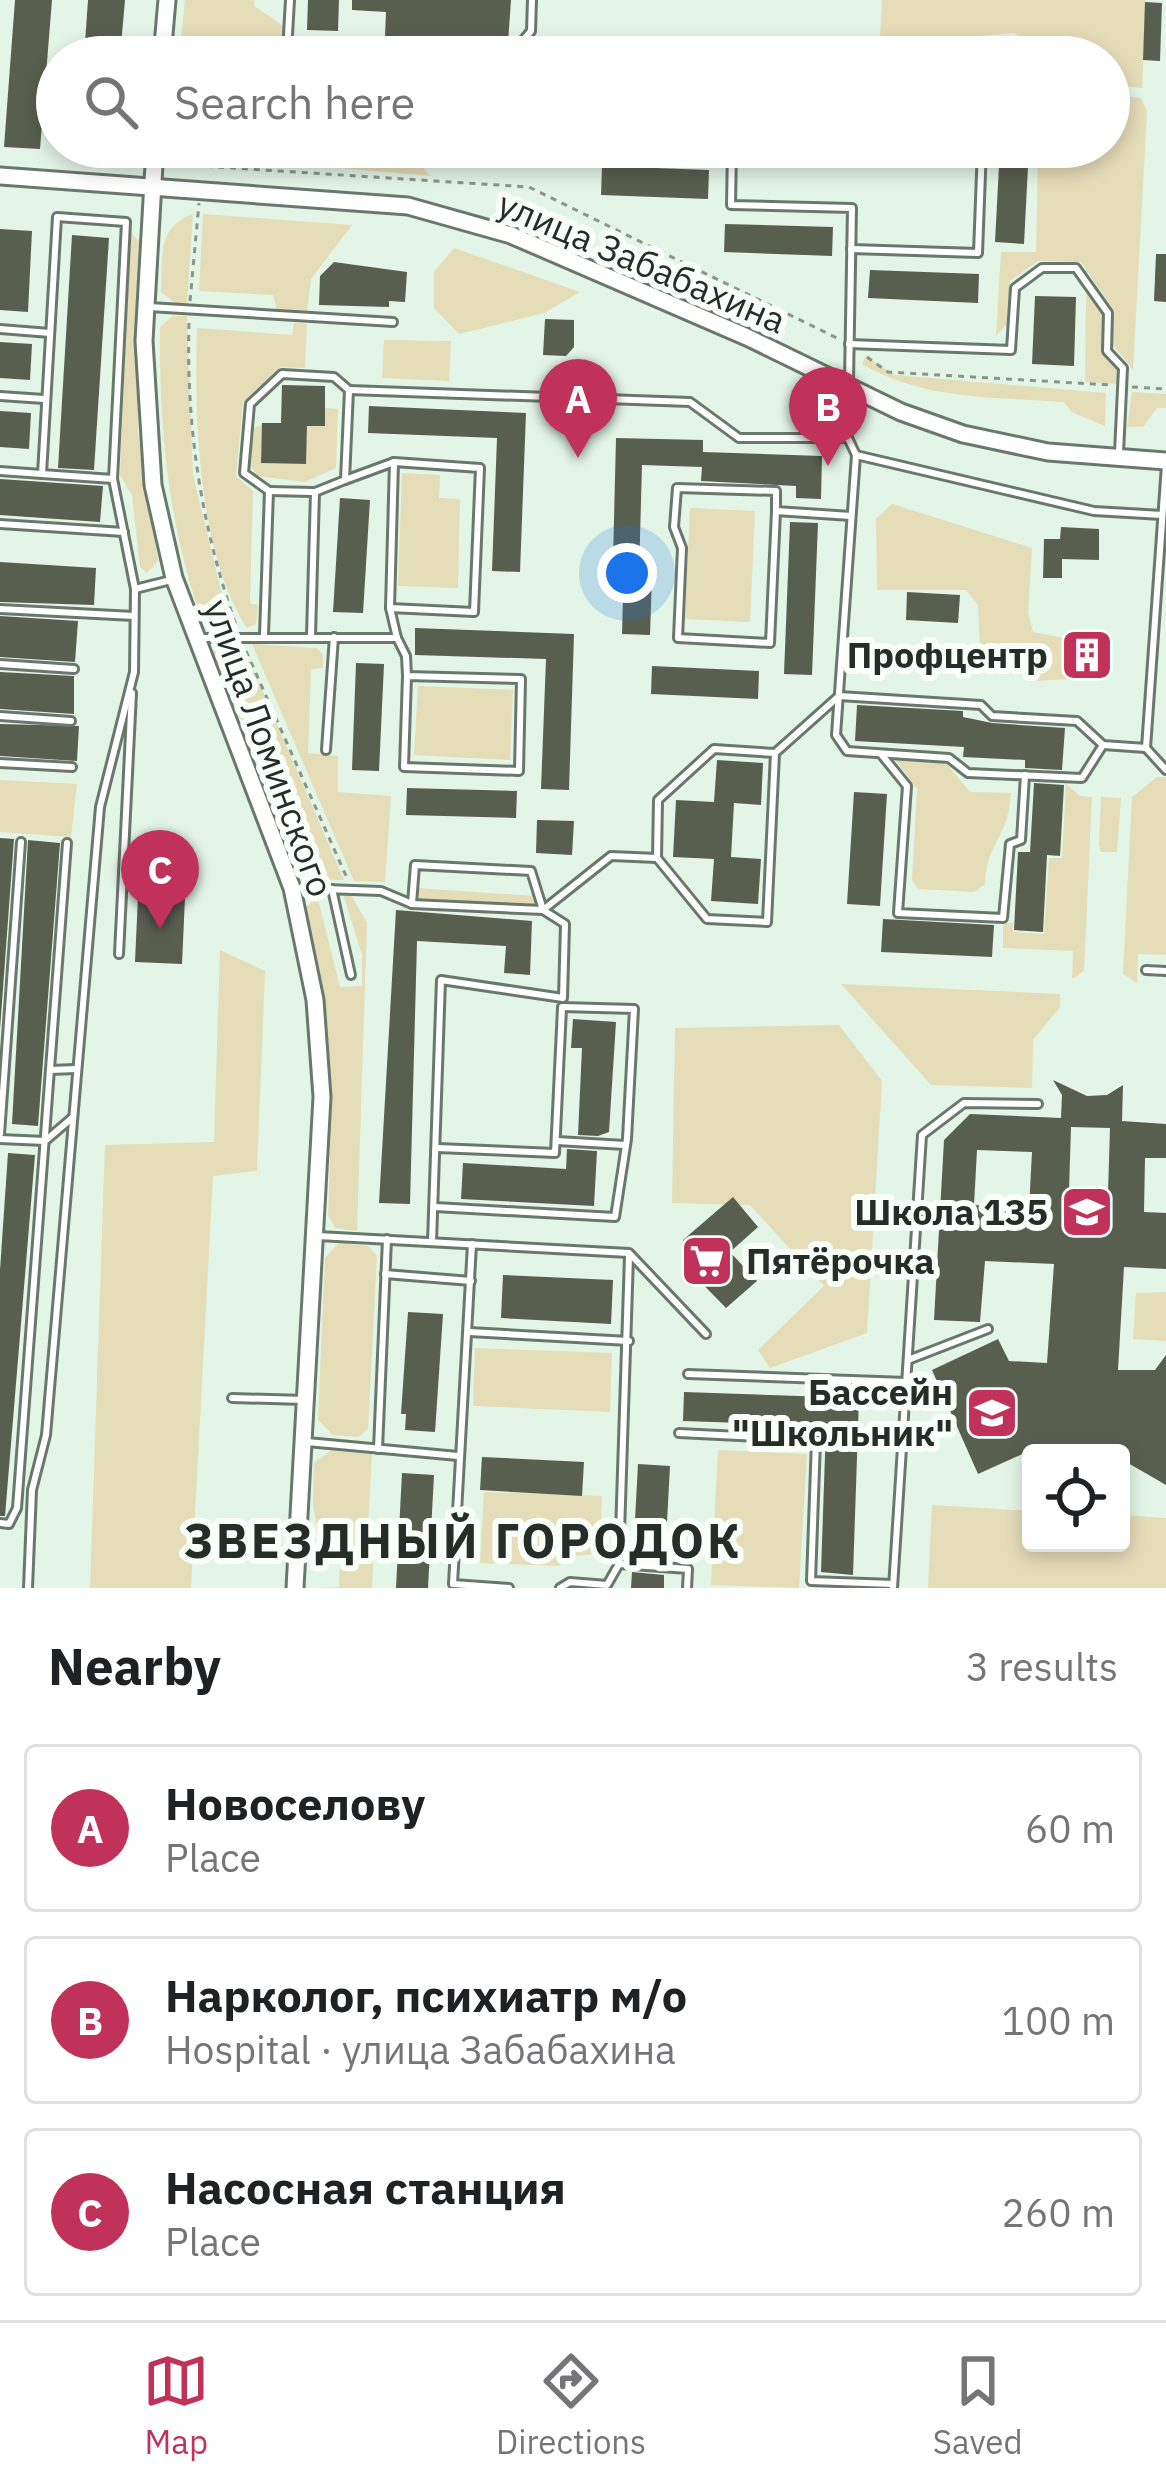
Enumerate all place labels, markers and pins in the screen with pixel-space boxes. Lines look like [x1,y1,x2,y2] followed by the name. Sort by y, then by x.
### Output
[539,359,617,458] pin: A
[789,367,867,466] pin: B
[1059,627,1115,683] building icon: Профцентр
[847,631,1048,678] place label: Профцентр
[121,830,199,929] pin: C
[1059,1184,1115,1240] school or university icon: Школа 135
[854,1188,1048,1235] place label: Школа 135
[679,1233,735,1289] supermarket icon: Пятёрочка
[746,1237,935,1284] place label: Пятёрочка
[732,1368,953,1456] place label: Бассейн "Школьник"
[964,1385,1020,1441] school or university icon: Бассейн "Школьник"

